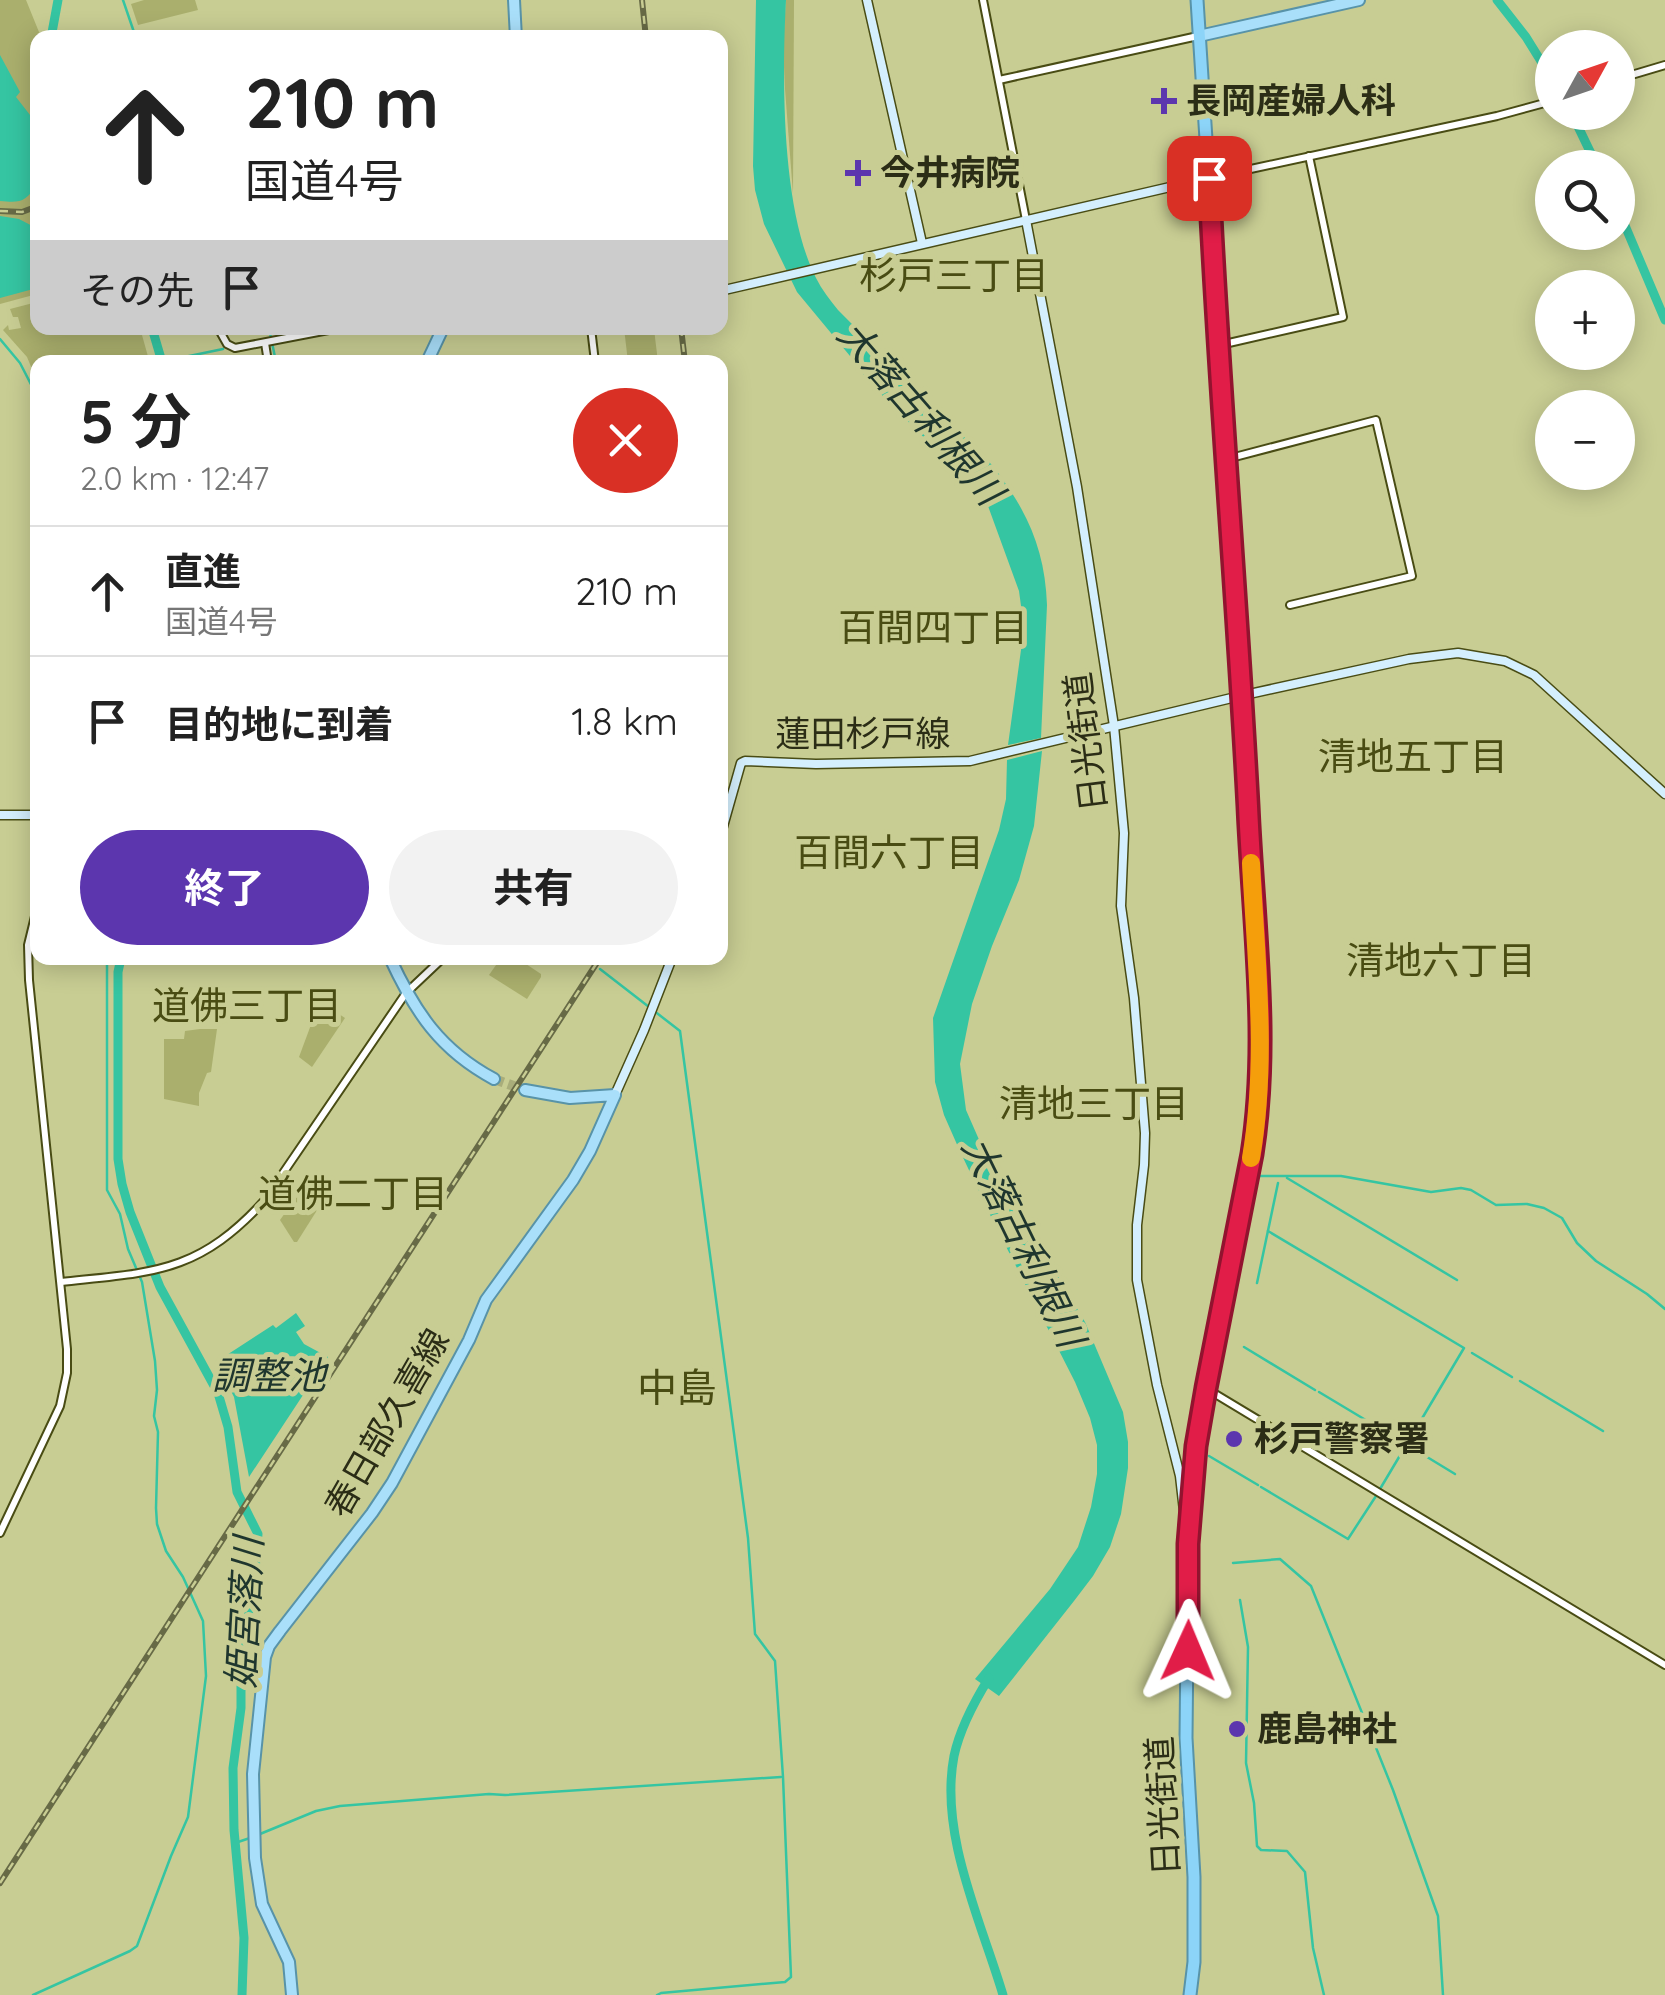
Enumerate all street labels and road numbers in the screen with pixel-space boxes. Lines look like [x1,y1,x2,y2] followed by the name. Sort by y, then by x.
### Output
[1055,670,1115,814] street label: 日光街道
[775,711,951,755] street label: 蓮田杉戸線
[315,1321,458,1524] street label: 春日部久喜線
[1136,1735,1188,1877] street label: 日光街道

